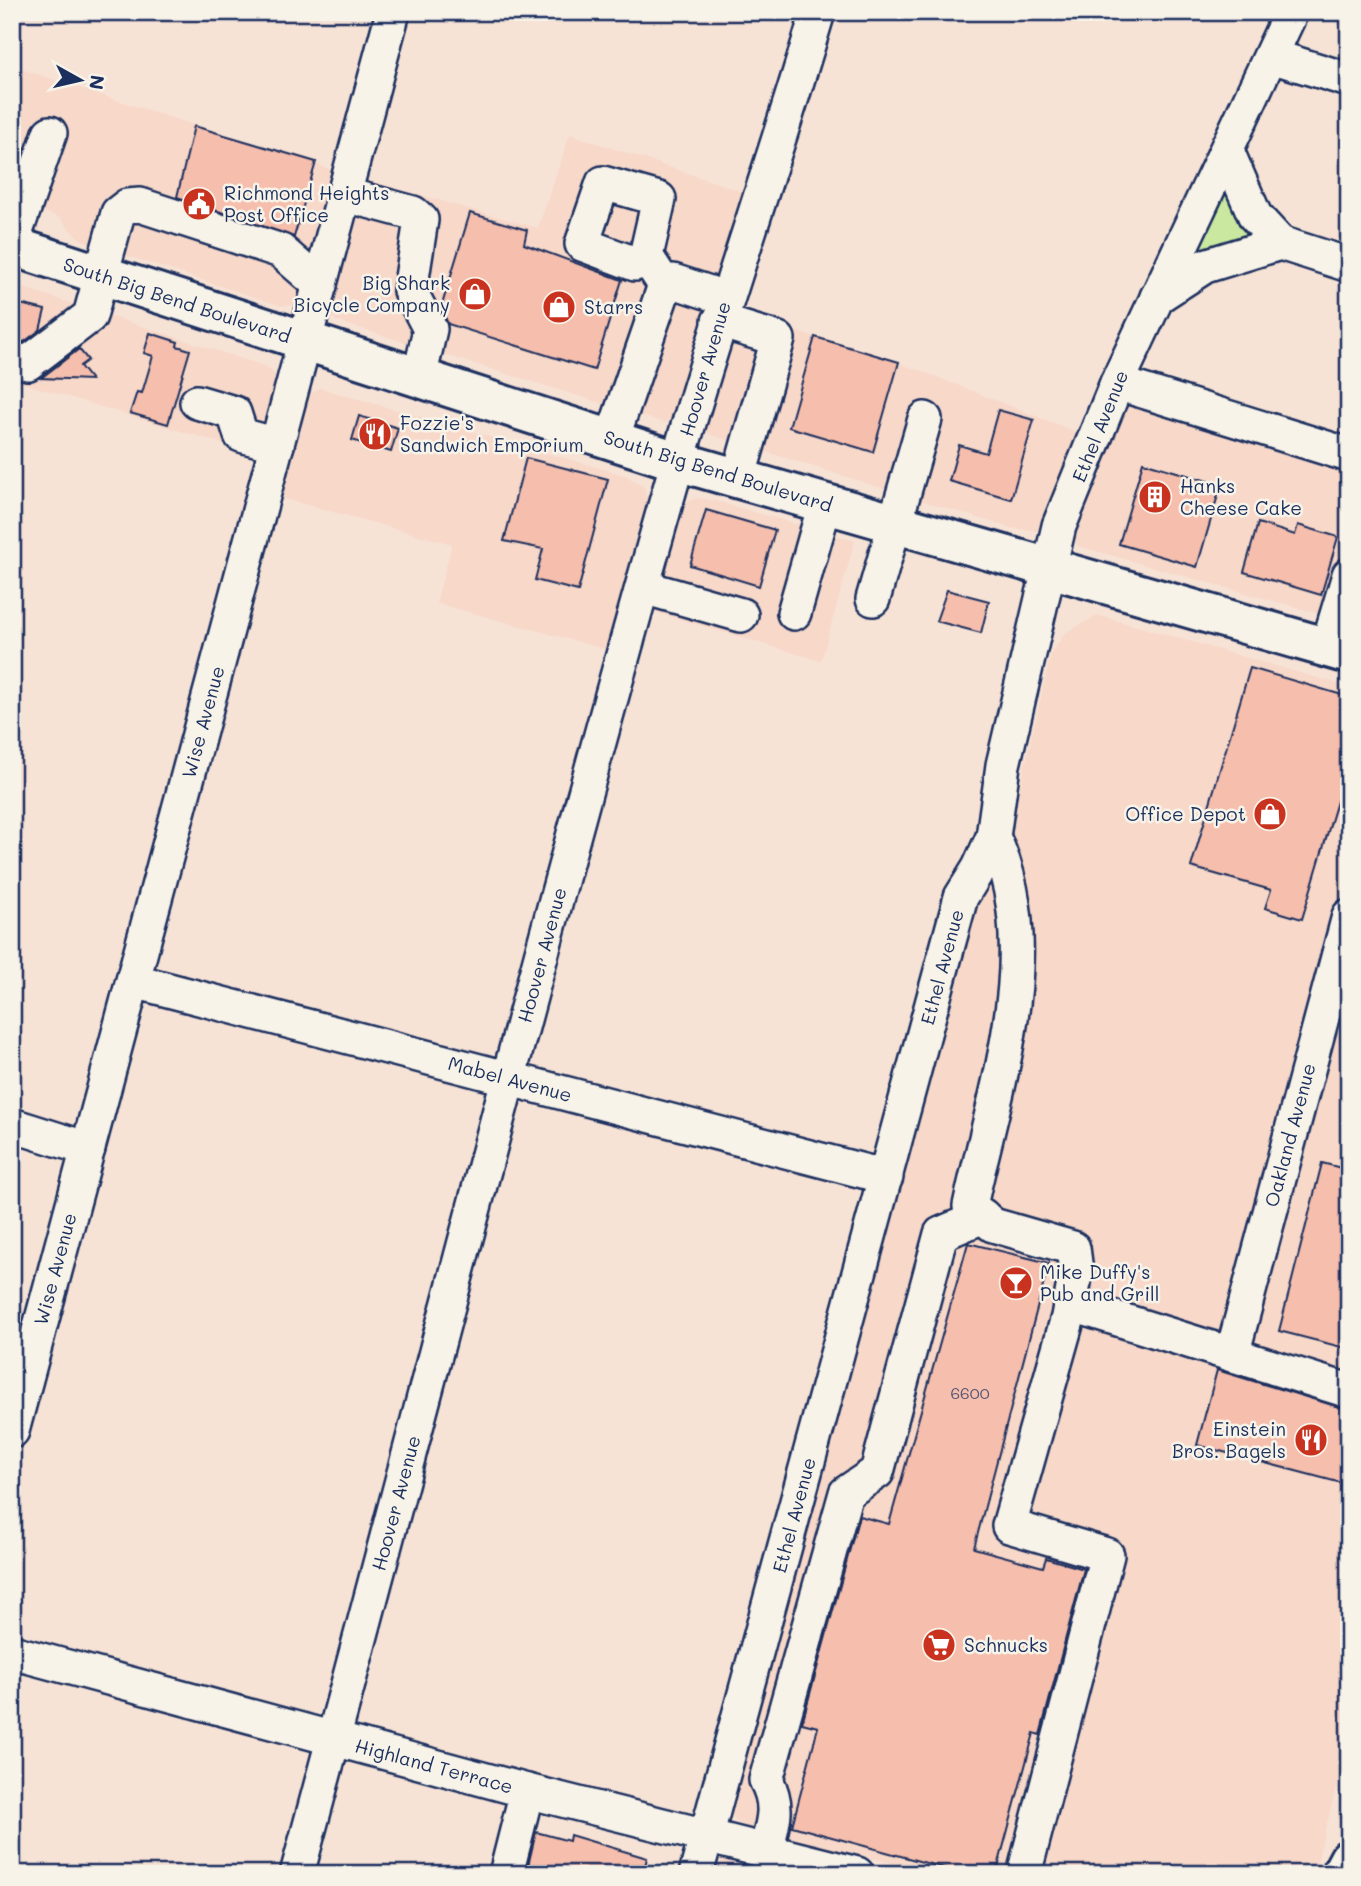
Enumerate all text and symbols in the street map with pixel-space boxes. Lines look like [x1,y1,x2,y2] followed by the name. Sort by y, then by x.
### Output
[46,46,116,116] north arrow
[84,74,111,91] text: N
[224,180,389,227] place label: Richmond Heights Post Office
[180,185,218,223] public building icon: Richmond Heights Post Office
[60,251,294,348] street label: South Big Bend Boulevard
[294,270,450,317] place label: Big Shark Bicycle Company
[456,275,494,313] shop icon: Big Shark Bicycle Company
[540,288,578,326] shop icon: Starrs
[584,294,643,319] place label: Starrs
[673,298,736,439] street label: Hoover Avenue
[1066,366,1133,485] street label: Ethel Avenue
[400,410,584,457] place label: Fozzie's Sandwich Emporium
[356,415,394,453] restaurant icon: Fozzie's Sandwich Emporium
[601,424,836,517] street label: South Big Bend Boulevard
[1180,473,1302,520] place label: Hanks Cheese Cake
[1136,478,1174,516] building icon: Hanks Cheese Cake
[176,663,230,781] street label: Wise Avenue
[1251,795,1289,833] shop icon: Office Depot
[1125,801,1246,826] place label: Office Depot
[511,884,572,1025] street label: Hoover Avenue
[914,906,969,1027] street label: Ethel Avenue
[445,1050,575,1107] street label: Mabel Avenue
[1258,1060,1321,1210] street label: Oakland Avenue
[28,1210,82,1328] street label: Wise Avenue
[1040,1259,1160,1306] place label: Mike Duffy's Pub and Grill
[997,1264,1035,1302] bar icon: Mike Duffy's Pub and Grill
[950,1382,990,1403] house number: 6600
[1172,1416,1286,1463] place label: Einstein Bros. Bagels
[1292,1421,1330,1459] restaurant icon: Einstein Bros. Bagels
[365,1432,426,1573] street label: Hoover Avenue
[766,1454,821,1575] street label: Ethel Avenue
[920,1626,958,1664] supermarket icon: Schnucks
[964,1632,1048,1657] place label: Schnucks
[352,1732,516,1799] street label: Highland Terrace

